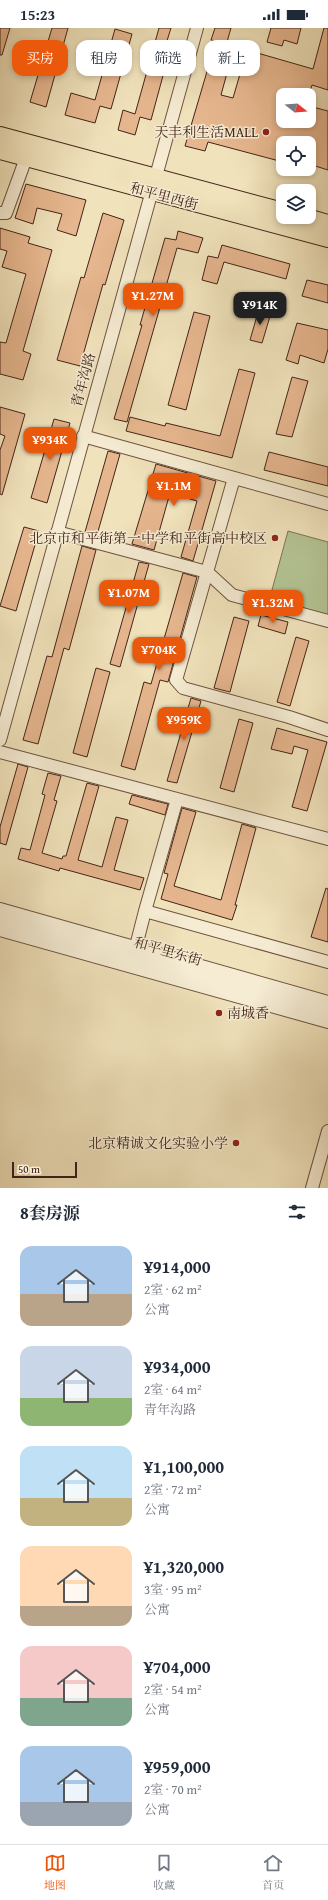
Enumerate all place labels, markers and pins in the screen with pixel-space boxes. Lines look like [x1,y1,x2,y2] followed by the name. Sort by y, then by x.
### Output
[154,122,258,142] place label: 天丰利生活MALL
[261,127,271,137] marker: 天丰利生活MALL
[120,283,186,317] pin: ¥1.27M
[232,292,288,326] pin: ¥914K
[22,427,78,461] pin: ¥934K
[146,473,202,507] pin: ¥1.1M
[29,528,267,548] place label: 北京市和平街第一中学和平街高中校区
[270,533,280,543] marker: 北京市和平街第一中学和平街高中校区
[96,580,162,614] pin: ¥1.07M
[240,590,306,624] pin: ¥1.32M
[131,637,187,671] pin: ¥704K
[156,707,212,741] pin: ¥959K
[227,1003,269,1023] place label: 南城香
[214,1008,224,1018] marker: 南城香
[88,1133,228,1153] place label: 北京精诚文化实验小学
[231,1138,241,1148] marker: 北京精诚文化实验小学

